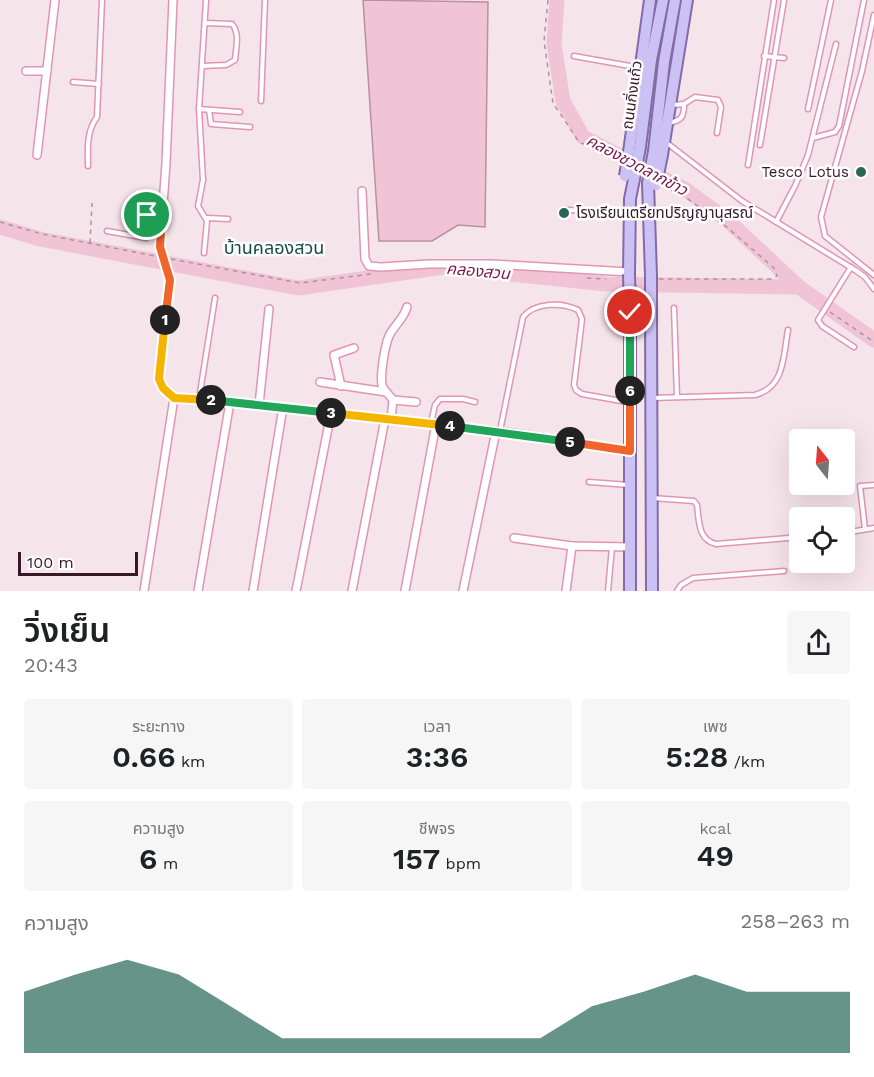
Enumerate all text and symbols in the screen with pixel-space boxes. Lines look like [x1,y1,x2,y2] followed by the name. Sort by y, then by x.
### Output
[617,59,646,131] street label: ถนนกิ่งแก้ว
[583,130,692,200] water label: คลองชวดลากข้าว
[761,163,849,181] place label: Tesco Lotus
[854,165,868,179] marker: Tesco Lotus
[121,189,172,240] pin
[130,198,163,231] icon: arrive
[576,204,753,222] place label: โรงเรียนเตรียทปริญญานุสรณ์
[557,206,571,220] marker: โรงเรียนเตรียทปริญญานุสรณ์
[224,237,324,258] district label: บ้านคลองสวน
[446,259,512,283] water label: คลองสวน
[604,286,655,337] pin
[613,295,646,328] icon: check
[150,305,180,335] pin: 1
[162,310,168,329] text: 1
[615,376,645,406] pin: 6
[625,381,635,400] text: 6
[196,385,226,415] pin: 2
[206,390,216,409] text: 2
[316,398,346,428] pin: 3
[326,403,336,422] text: 3
[435,411,465,441] pin: 4
[445,416,455,435] text: 4
[555,427,585,457] pin: 5
[789,429,855,495] north arrow
[789,429,855,573] map controls
[565,432,575,451] text: 5
[789,507,855,573] button: locate
[18,549,138,576] scale bar
[27,553,74,572] text: 100 m
[24,611,110,650] text: วิ่งเย็น
[787,611,850,674] button: share
[24,653,78,677] text: 20:43
[132,717,185,736] text: ระยะทาง
[423,717,451,736] text: เวลา
[703,717,728,736] text: เพซ
[112,739,176,774] text: 0.66
[406,739,468,774] text: 3:36
[665,739,728,774] text: 5:28
[176,752,205,771] text: km
[728,752,765,771] text: /km
[133,819,185,838] text: ความสูง
[419,819,455,838] text: ชีพจร
[699,819,731,838] text: kcal
[697,838,734,873] text: 49
[139,841,158,876] text: 6
[393,841,440,876] text: 157
[158,854,178,873] text: m
[440,854,481,873] text: bpm
[741,909,850,933] text: 258–263 m
[24,911,89,935] text: ความสูง

